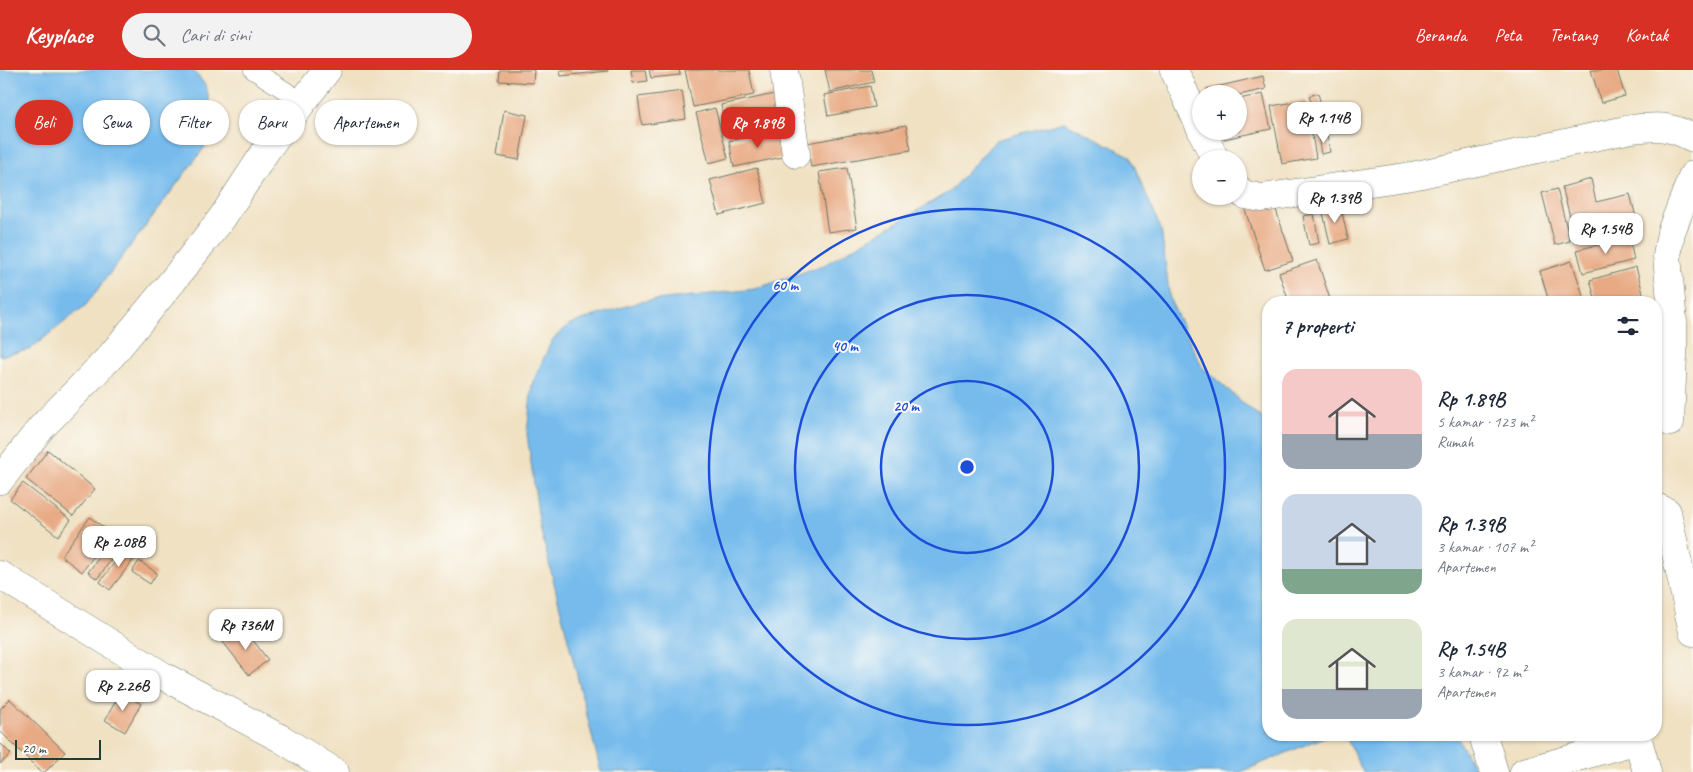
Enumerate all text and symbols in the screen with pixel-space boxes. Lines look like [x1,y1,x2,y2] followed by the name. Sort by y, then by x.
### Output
[122,13,472,58] search box
[25,20,92,50] text: Keyplace
[140,21,168,49] icon: search
[180,23,250,47] text: Cari di sini
[1415,24,1466,46] text: Beranda
[1494,24,1521,46] text: Peta
[1549,24,1598,46] text: Tentang
[1626,24,1668,46] text: Kontak
[1192,85,1247,205] map controls
[1192,85,1247,140] button: +
[15,100,73,145] chip: Beli
[83,100,150,145] chip: Sewa
[160,100,229,145] chip: Filter
[239,100,305,145] chip: Baru
[315,100,417,145] chip: Apartemen
[1272,102,1376,144] pin: Rp 1.14B
[706,106,810,149] pin: Rp 1.89B
[1298,108,1350,128] text: Rp 1.14B
[732,113,784,133] text: Rp 1.89B
[1192,150,1247,205] button: −
[1283,182,1387,224] pin: Rp 1.39B
[1309,188,1361,208] text: Rp 1.39B
[1554,212,1658,255] pin: Rp 1.54B
[1580,219,1632,239] text: Rp 1.54B
[772,276,799,295] text: 60 m
[1614,312,1642,340] icon: filters
[1282,313,1353,339] text: 7 properti
[832,337,859,356] text: 40 m
[1437,386,1505,412] text: Rp 1.89B
[1322,389,1382,449] icon: home
[893,397,920,416] text: 20 m
[1437,412,1533,432] text: 5 kamar · 123 m²
[1437,432,1474,452] text: Rumah
[958,458,976,476] centre of rings
[1437,511,1505,537] text: Rp 1.39B
[1322,514,1382,574] icon: home
[67,526,171,568] pin: Rp 2.08B
[93,532,145,552] text: Rp 2.08B
[1437,537,1533,557] text: 3 kamar · 107 m²
[1437,557,1496,577] text: Apartemen
[200,608,292,651] pin: Rp 736M
[220,615,272,635] text: Rp 736M
[1437,636,1505,662] text: Rp 1.54B
[1322,639,1382,699] icon: home
[1437,662,1526,682] text: 3 kamar · 92 m²
[71,670,175,712] pin: Rp 2.26B
[97,676,149,696] text: Rp 2.26B
[1437,682,1496,702] text: Apartemen
[15,737,101,760] scale bar
[22,740,46,757] text: 20 m

